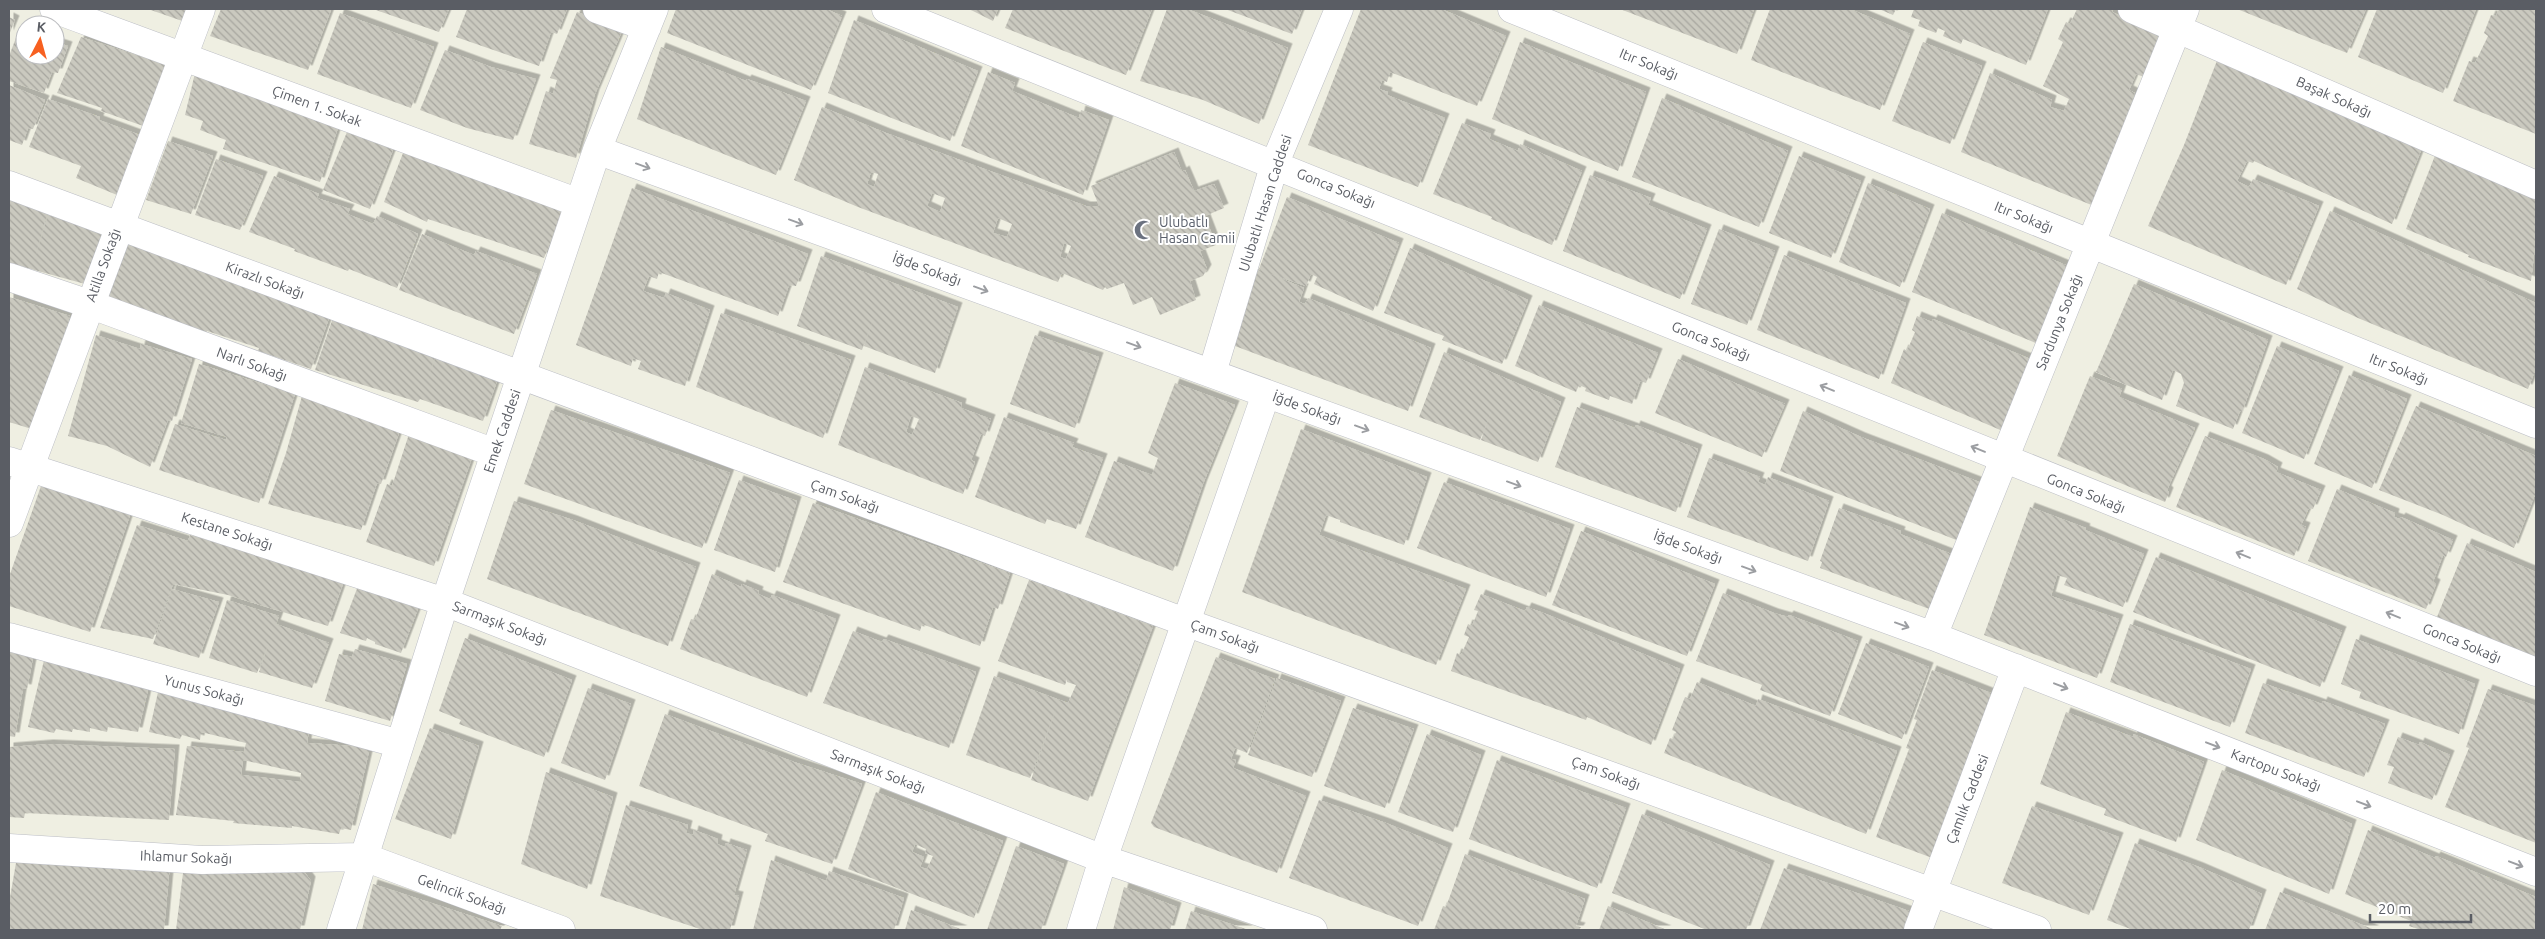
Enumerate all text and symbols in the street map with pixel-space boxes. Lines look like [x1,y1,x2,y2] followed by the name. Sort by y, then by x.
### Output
[15,15,65,65] north arrow
[36,19,48,36] text: K
[1617,45,1681,83] street label: Itır Sokağı
[2294,73,2374,121] street label: Başak Sokağı
[270,82,364,130] street label: Çimen 1. Sokak
[1235,132,1295,274] street label: Ulubatlı Hasan Caddesi
[635,162,650,171] one-way arrow
[1294,165,1378,211] street label: Gonca Sokağı
[1992,198,2056,236] street label: Itır Sokağı
[1159,214,1235,246] place label: Ulubatlı Hasan Camii
[788,218,803,227] one-way arrow
[1133,219,1155,241] mosque icon: Ulubatlı Hasan Camii
[82,226,124,304] street label: Atilla Sokağı
[890,249,964,289] street label: İğde Sokağı
[223,258,307,302] street label: Kirazlı Sokağı
[2032,272,2086,372] street label: Sardunya Sokağı
[973,285,989,294] one-way arrow
[1669,318,1753,364] street label: Gonca Sokağı
[1126,341,1141,350] one-way arrow
[214,344,290,384] street label: Narlı Sokağı
[2367,350,2431,388] street label: Itır Sokağı
[1820,383,1835,392] one-way arrow
[480,387,524,475] street label: Emek Caddesi
[1270,388,1344,428] street label: İğde Sokağı
[1353,424,1369,433] one-way arrow
[1971,444,1986,453] one-way arrow
[2044,470,2128,516] street label: Gonca Sokağı
[808,476,882,516] street label: Çam Sokağı
[1506,480,1521,489] one-way arrow
[179,509,275,553] street label: Kestane Sokağı
[1651,527,1725,567] street label: İğde Sokağı
[2235,550,2251,559] one-way arrow
[1741,565,1756,574] one-way arrow
[450,598,550,648] street label: Sarmaşık Sokağı
[2386,610,2402,619] one-way arrow
[1188,616,1262,656] street label: Çam Sokağı
[2420,620,2504,666] street label: Gonca Sokağı
[1894,621,1909,630] one-way arrow
[162,672,246,708] street label: Yunus Sokağı
[2053,682,2069,691] one-way arrow
[2205,741,2220,750] one-way arrow
[2229,745,2323,795] street label: Kartopu Sokağı
[828,746,928,796] street label: Sarmaşık Sokağı
[1943,752,1991,846] street label: Çamlık Caddesi
[1569,753,1643,793] street label: Çam Sokağı
[2356,800,2371,810] one-way arrow
[140,847,232,867] street label: Ihlamur Sokağı
[2508,860,2523,869] one-way arrow
[415,870,509,918] street label: Gelincik Sokağı
[2370,892,2471,924] scale bar
[2378,900,2411,917] text: 20 m

